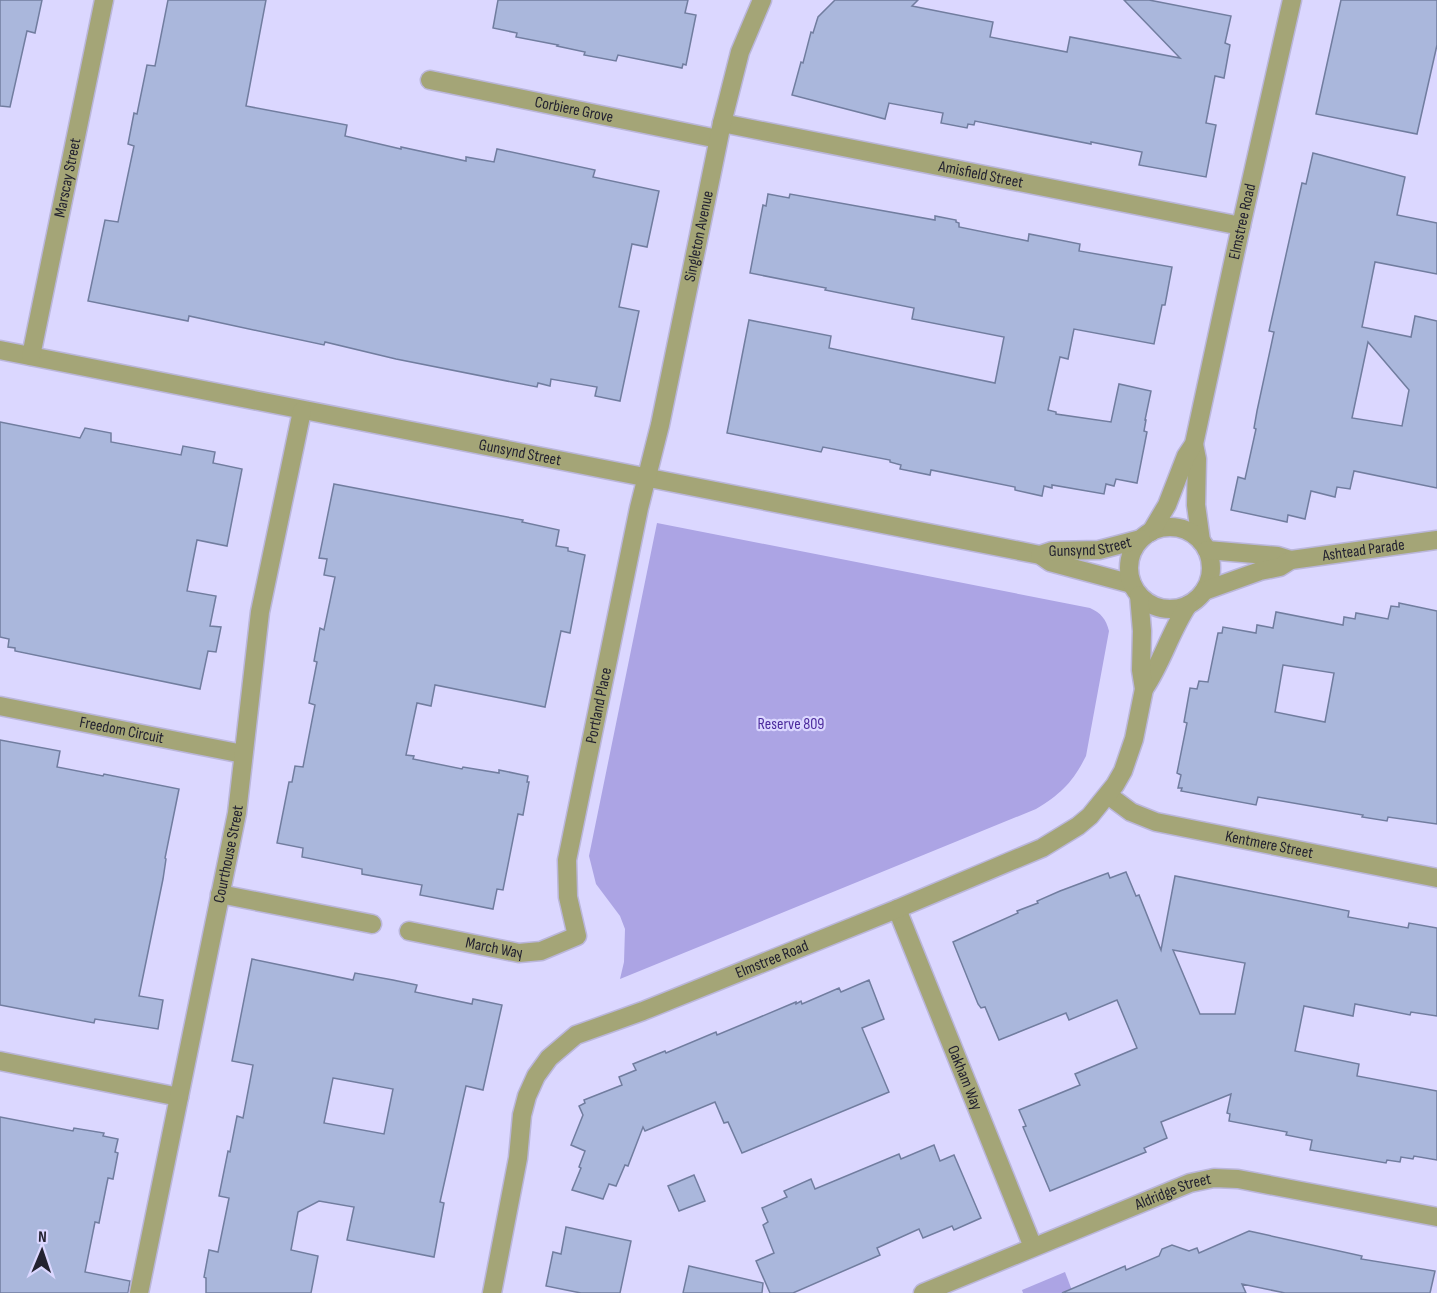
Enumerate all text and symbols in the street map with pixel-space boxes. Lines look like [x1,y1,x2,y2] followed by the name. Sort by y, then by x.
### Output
[533,92,615,127] street label: Corbiere Grove
[50,136,85,219] street label: Marscay Street
[936,157,1025,192] street label: Amisfield Street
[1225,182,1260,261] street label: Elmstree Road
[680,189,717,283] street label: Singleton Avenue
[477,435,563,470] street label: Gunsynd Street
[1048,532,1133,561] street label: Gunsynd Street
[1320,535,1406,565] street label: Ashtead Parade
[582,666,616,745] street label: Portland Place
[78,712,166,748] street label: Freedom Circuit
[758,715,824,734] park label: Reserve 809
[209,804,247,905] street label: Courthouse Street
[1224,827,1315,863] street label: Kentmere Street
[464,933,524,963] street label: March Way
[733,936,811,982] street label: Elmstree Road
[943,1043,986,1113] street label: Oakham Way
[1131,1169,1213,1215] street label: Aldridge Street
[12,1221,72,1281] north arrow
[38,1228,47,1247] text: N

